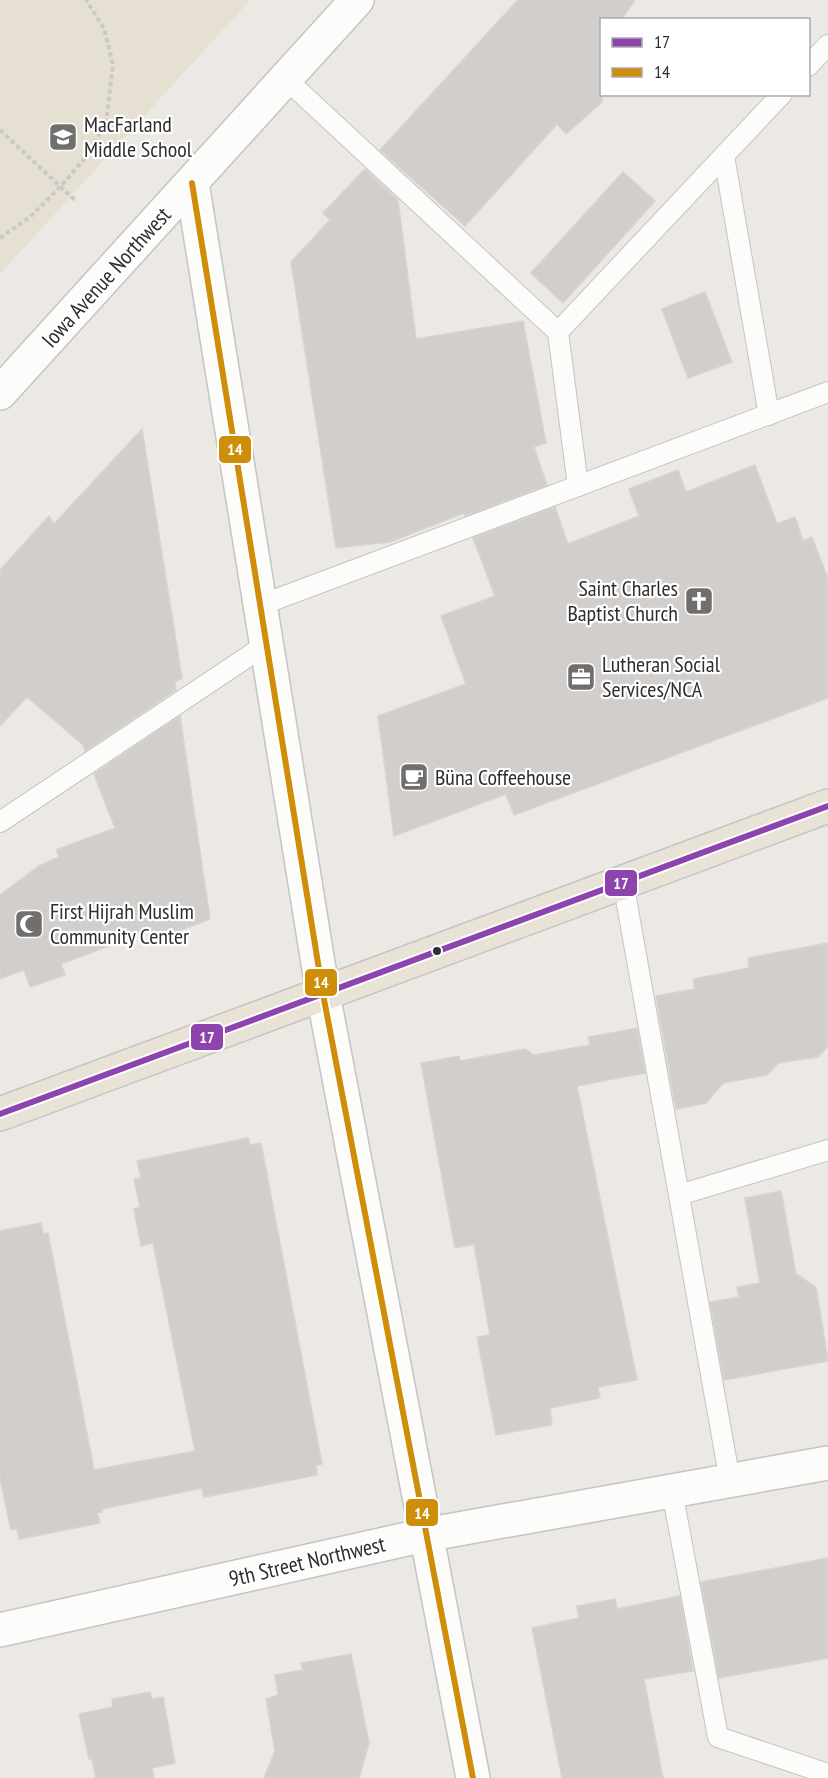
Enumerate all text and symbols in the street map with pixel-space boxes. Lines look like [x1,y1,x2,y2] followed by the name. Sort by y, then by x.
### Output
[600,18,810,96] legend
[654,30,670,53] text: 17
[654,60,670,83] text: 14
[84,110,193,163] place label: MacFarland Middle School
[47,121,79,153] school or university icon: MacFarland Middle School
[36,201,176,353] street label: Iowa Avenue Northwest
[218,435,252,464] line badge: 14
[227,439,243,459] text: 14
[567,574,678,627] place label: Saint Charles Baptist Church
[683,585,715,617] church icon: Saint Charles Baptist Church
[602,650,721,703] place label: Lutheran Social Services/NCA
[565,661,597,693] office icon: Lutheran Social Services/NCA
[398,761,430,793] cafe icon: Büna Coffeehouse
[435,763,571,791] place label: Büna Coffeehouse
[604,869,638,897] line badge: 17
[613,873,629,893] text: 17
[50,897,194,950] place label: First Hijrah Muslim Community Center
[13,908,45,940] mosque icon: First Hijrah Muslim Community Center
[431,945,443,957] unlabelled marker
[304,968,338,997] line badge: 14
[313,972,329,992] text: 14
[190,1023,224,1051] line badge: 17
[199,1027,215,1047] text: 17
[405,1498,439,1527] line badge: 14
[414,1503,430,1523] text: 14
[226,1529,388,1593] street label: 9th Street Northwest

